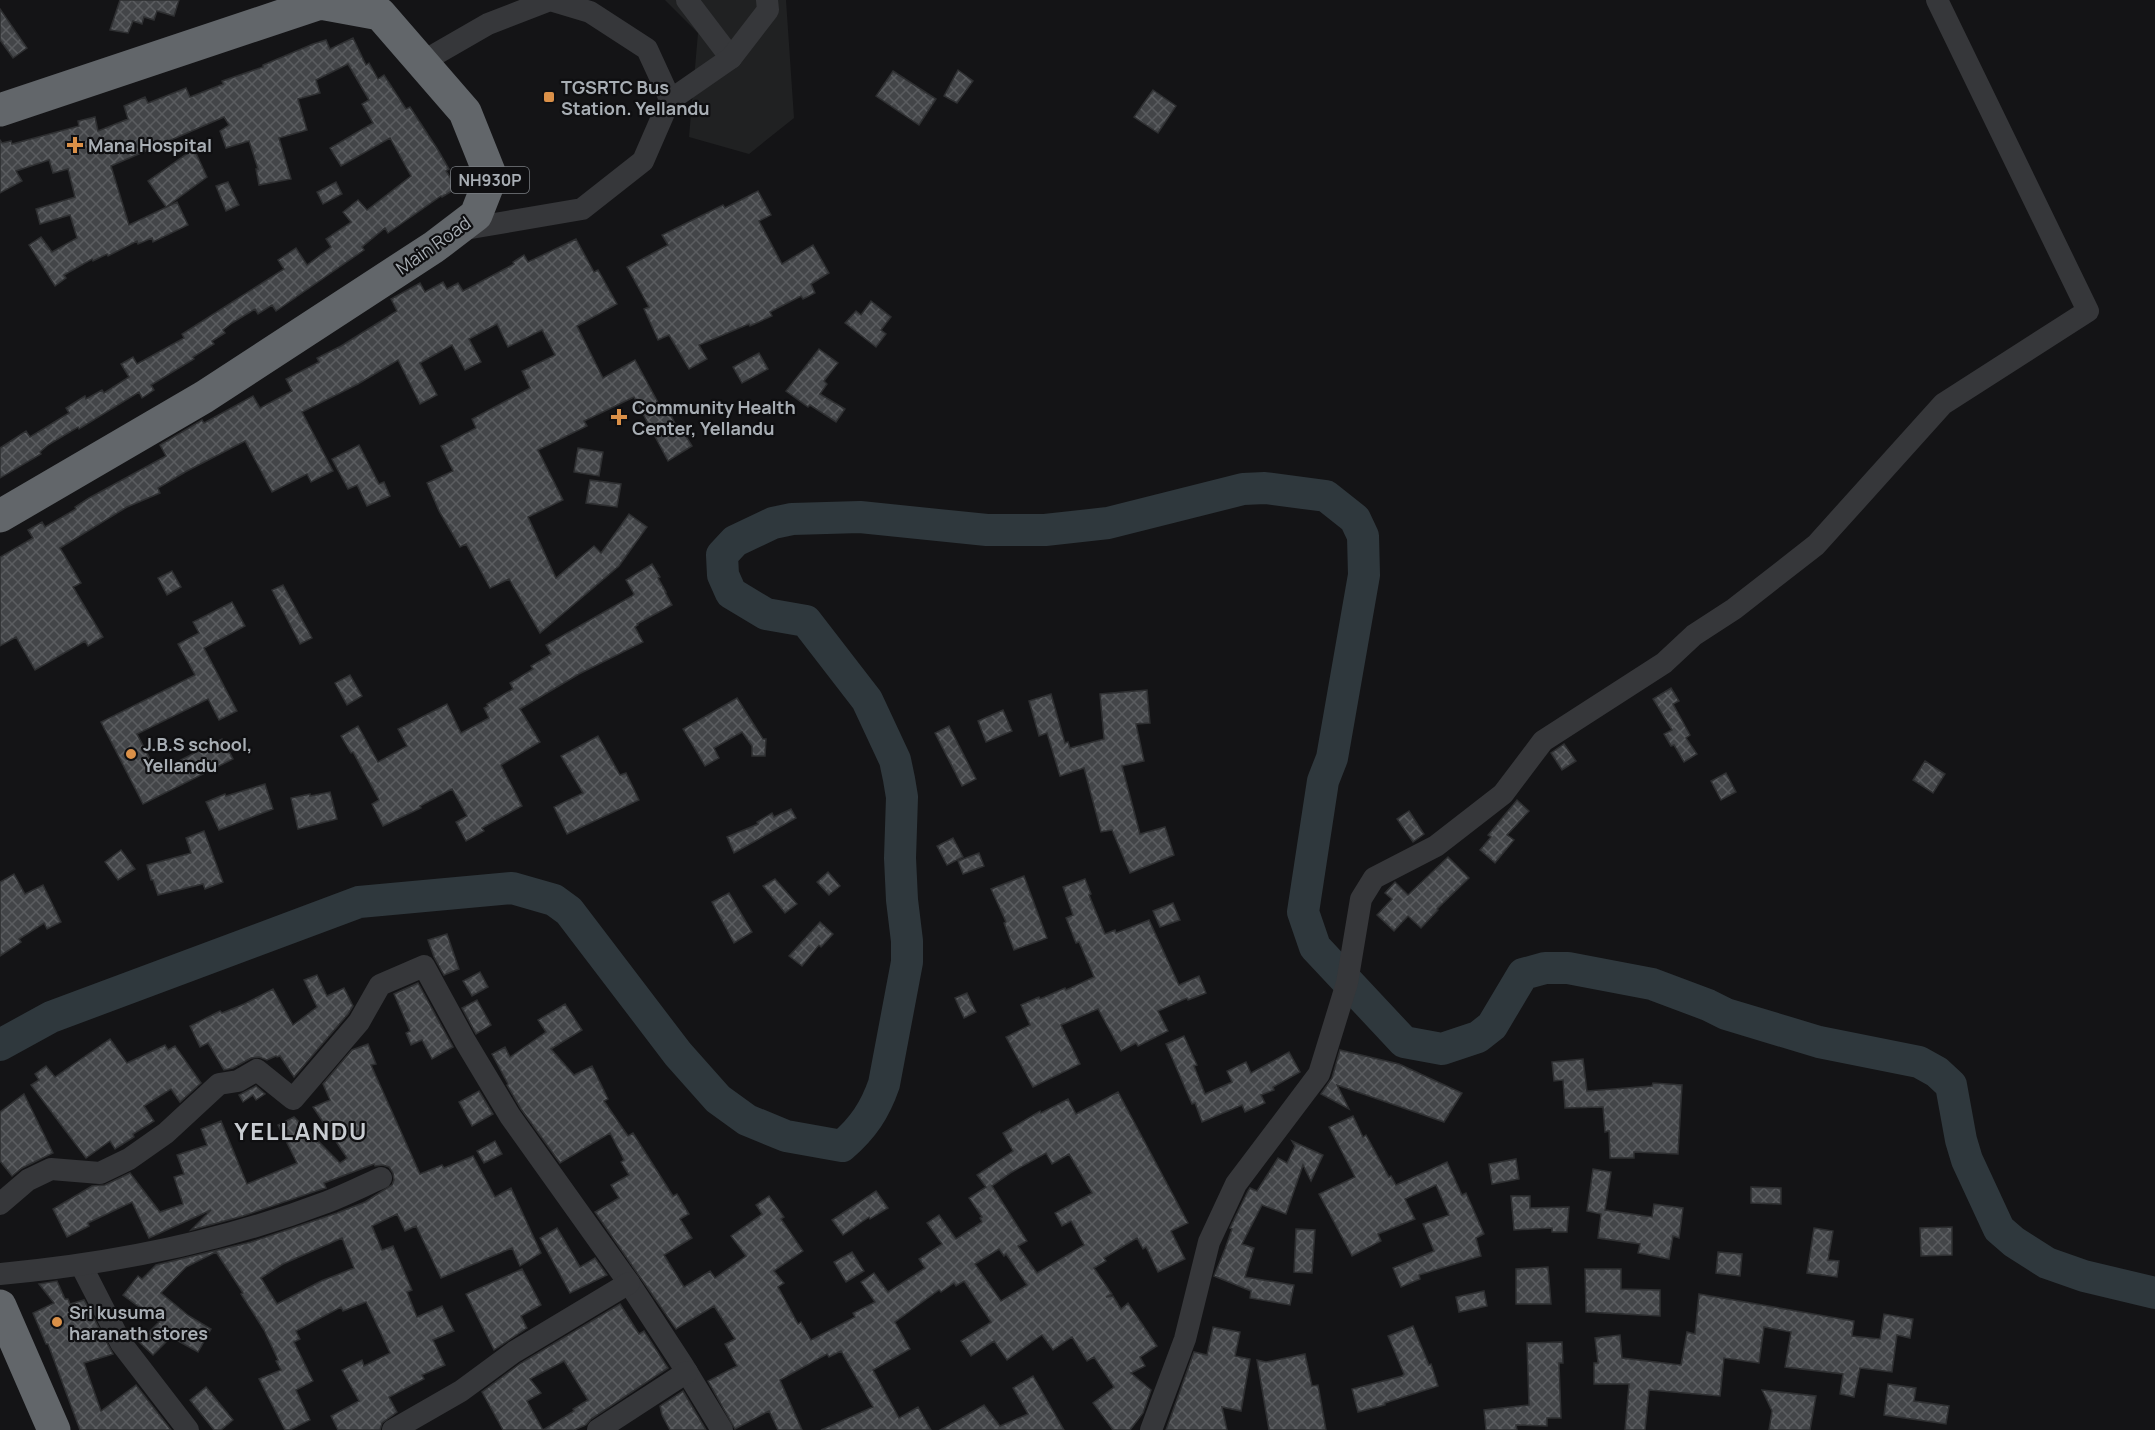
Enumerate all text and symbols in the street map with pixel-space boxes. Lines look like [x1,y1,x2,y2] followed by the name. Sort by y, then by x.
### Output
[561,75,710,120] place label: TGSRTC Bus Station. Yellandu
[542,90,556,104] marker: TGSRTC Bus Station. Yellandu
[88,133,212,157] place label: Mana Hospital
[66,136,84,154] marker: Mana Hospital
[451,167,529,193] road number: NH930P
[391,210,475,280] street label: Main Road
[632,395,796,440] place label: Community Health Center, Yellandu
[610,408,628,426] marker: Community Health Center, Yellandu
[143,732,252,777] place label: J.B.S school, Yellandu
[124,747,138,761] marker: J.B.S school, Yellandu
[234,1114,368,1147] district label: YELLANDU
[69,1300,208,1345] place label: Sri kusuma haranath stores
[50,1315,64,1329] marker: Sri kusuma haranath stores

